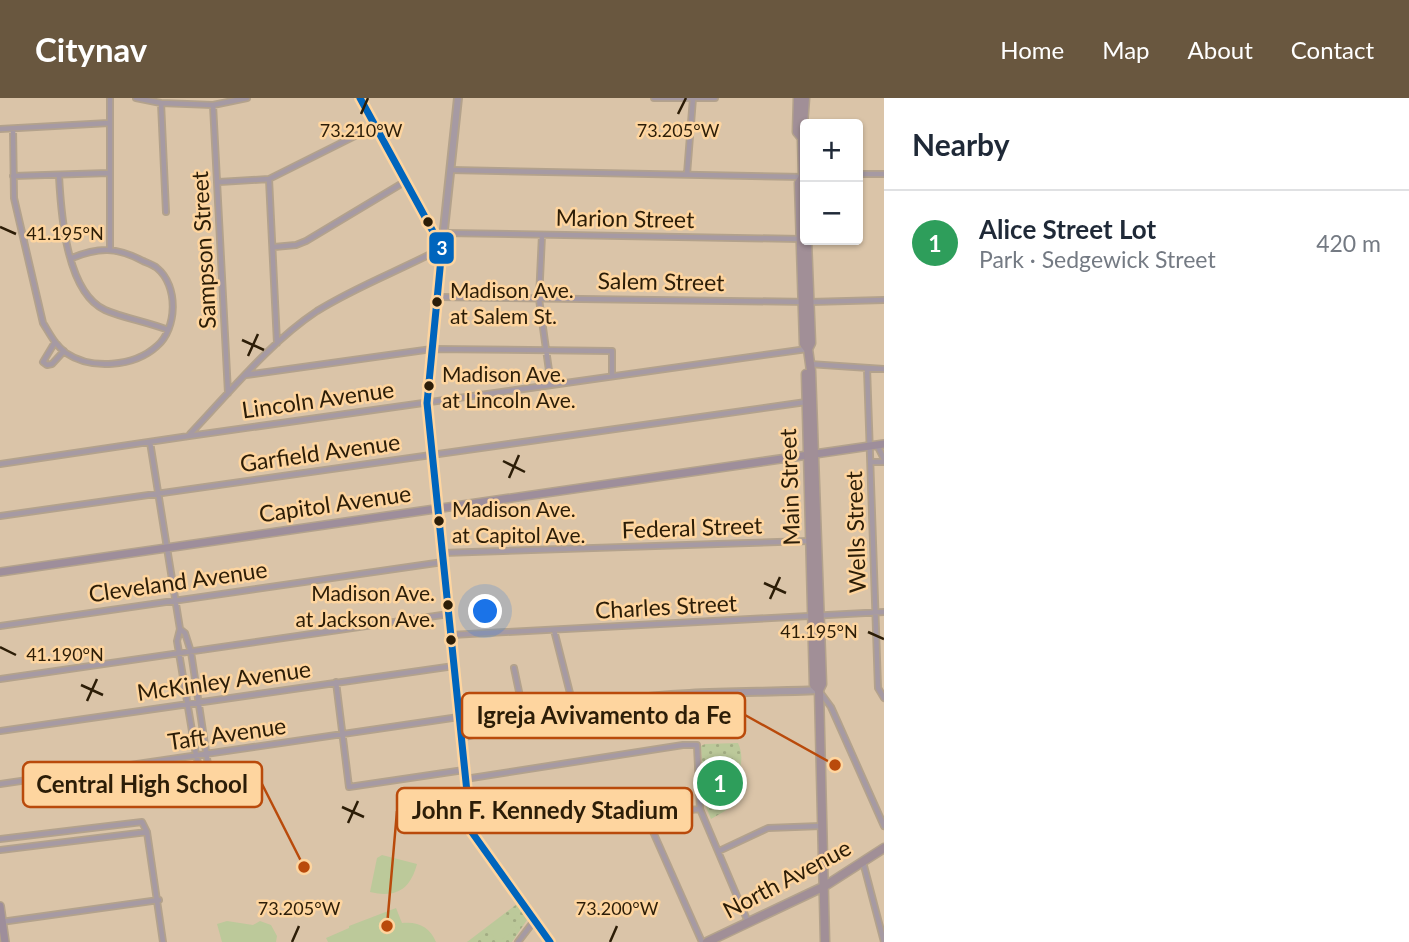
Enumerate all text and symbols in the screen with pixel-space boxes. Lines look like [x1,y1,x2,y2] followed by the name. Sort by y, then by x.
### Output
[35,29,147,69] text: Citynav
[1000,35,1064,64] text: Home
[1102,35,1150,64] text: Map
[1188,35,1253,64] text: About
[1291,35,1374,64] text: Contact
[320,119,403,141] text: 73.210°W
[637,119,720,141] text: 73.205°W
[800,119,863,245] map controls
[800,119,863,182] button: +
[912,126,1010,162] text: Nearby
[185,170,221,330] street label: Sampson Street
[800,182,863,245] button: −
[555,203,695,233] street label: Marion Street
[979,213,1156,245] text: Alice Street Lot
[421,215,435,229] unlabelled marker
[26,222,104,244] text: 41.195°N
[928,229,942,257] text: 1
[1316,229,1381,257] text: 420 m
[428,231,455,265] line badge: 3
[436,236,448,259] text: 3
[979,245,1216,273] text: Park · Sedgewick Street
[597,266,725,296] street label: Salem Street
[450,277,574,328] place label: Madison Ave. at Salem St.
[430,295,444,309] marker: Madison Ave. at Salem St.
[442,361,576,412] place label: Madison Ave. at Lincoln Ave.
[240,374,396,424] street label: Lincoln Avenue
[422,379,436,393] marker: Madison Ave. at Lincoln Ave.
[238,427,402,477] street label: Garfield Avenue
[773,427,805,546] street label: Main Street
[839,470,871,593] street label: Wells Street
[257,478,413,528] street label: Capitol Avenue
[452,496,585,547] place label: Madison Ave. at Capitol Ave.
[621,511,763,543] street label: Federal Street
[432,514,446,528] marker: Madison Ave. at Capitol Ave.
[87,555,269,607] street label: Cleveland Avenue
[295,580,435,631] place label: Madison Ave. at Jackson Ave.
[594,588,738,624] street label: Charles Street
[468,594,502,628] your location
[441,598,455,612] marker: Madison Ave. at Jackson Ave.
[780,620,858,642] text: 41.195°N
[444,633,458,647] unlabelled marker
[26,643,104,665] text: 41.190°N
[135,654,313,706] street label: McKinley Avenue
[462,693,745,738] callout: Igreja Avivamento da Fe
[477,700,732,729] text: Igreja Avivamento da Fe
[166,711,288,755] street label: Taft Avenue
[697,757,743,809] pin: 1
[23,762,262,807] callout: Central High School
[36,769,248,798] text: Central High School
[397,788,692,833] callout: John F. Kennedy Stadium
[412,795,678,824] text: John F. Kennedy Stadium
[718,833,855,924] street label: North Avenue
[258,897,341,919] text: 73.205°W
[576,897,659,919] text: 73.200°W

